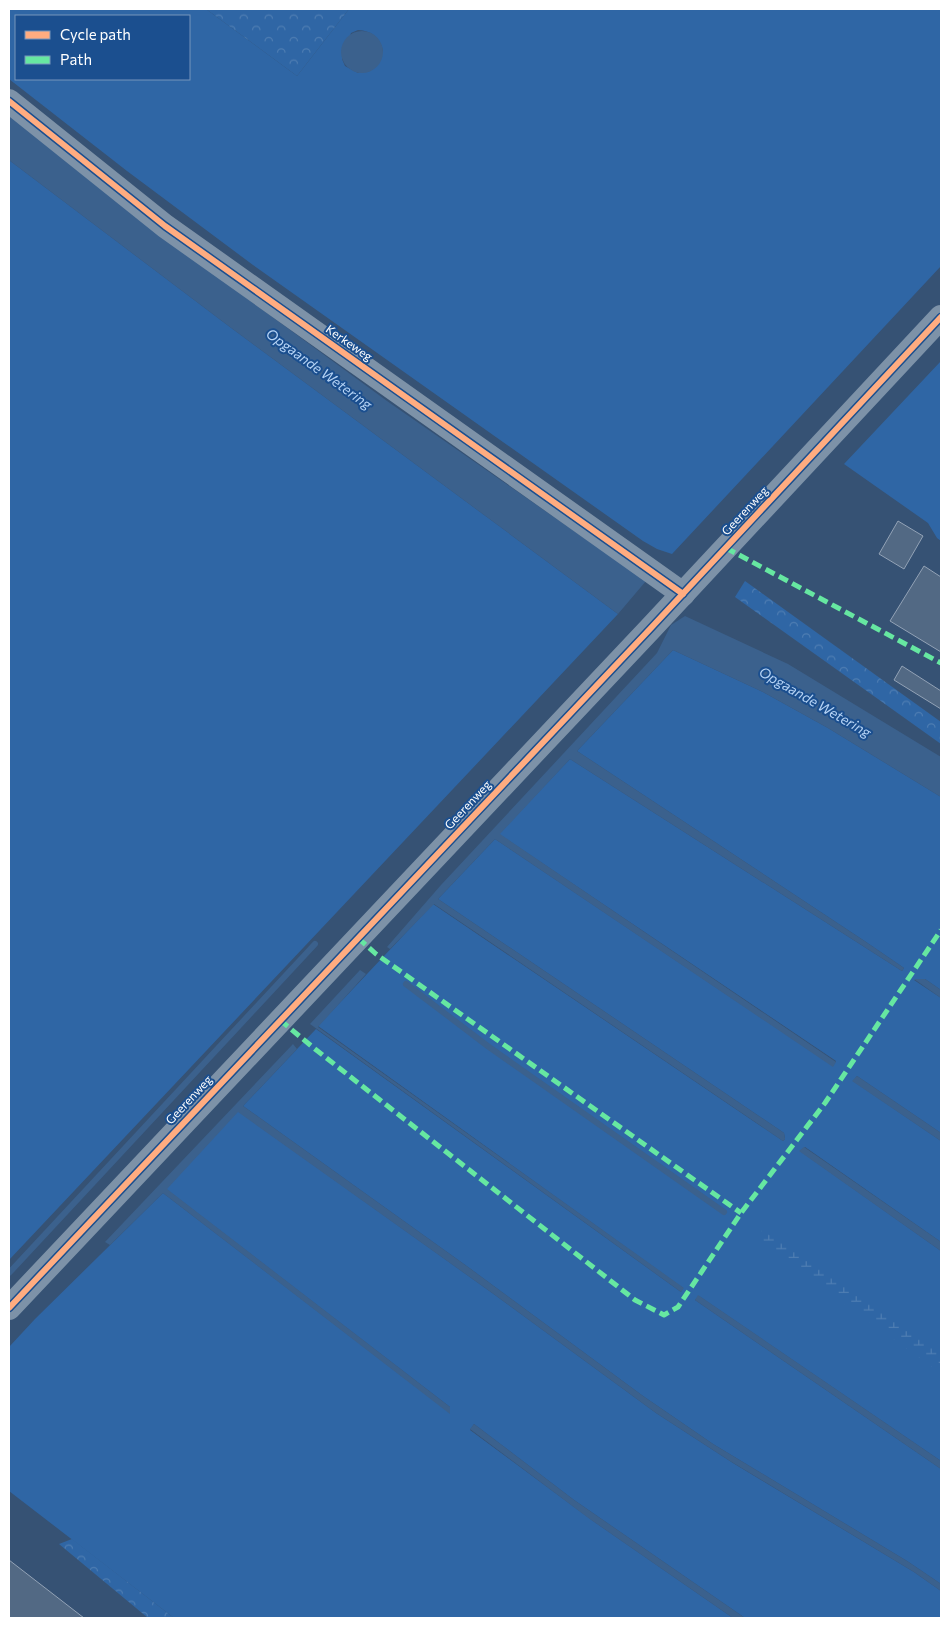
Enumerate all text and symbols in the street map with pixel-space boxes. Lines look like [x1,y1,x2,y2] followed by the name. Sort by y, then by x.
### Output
[15,15,190,80] legend
[60,25,131,43] text: Cycle path
[60,50,92,68] text: Path
[324,321,376,364] street label: Kerkeweg
[263,325,377,414] water label: Opgaande Wetering
[718,483,771,538] street label: Geerenweg
[756,663,876,741] water label: Opgaande Wetering
[441,777,494,832] street label: Geerenweg
[162,1072,215,1127] street label: Geerenweg

